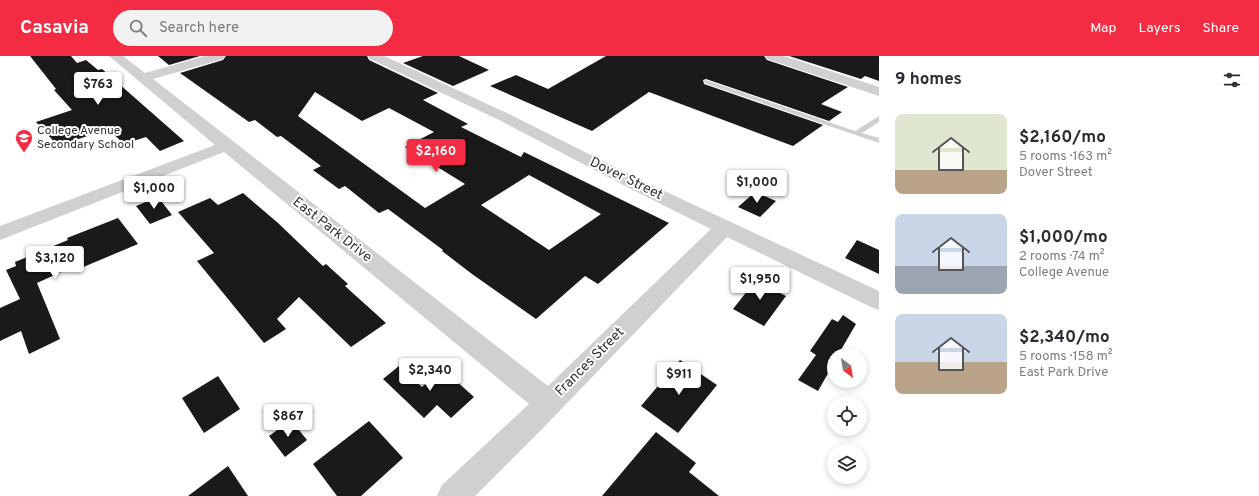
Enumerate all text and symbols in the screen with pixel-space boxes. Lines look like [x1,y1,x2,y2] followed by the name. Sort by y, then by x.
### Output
[113,10,393,46] search box
[20,16,89,40] text: Casavia
[127,17,149,39] icon: search
[159,19,239,38] text: Search here
[1090,20,1116,37] text: Map
[1138,20,1180,37] text: Layers
[1202,20,1239,37] text: Share
[895,69,962,91] text: 9 homes
[1221,69,1243,91] icon: filters
[74,72,122,106] pin: $763
[83,77,113,93] text: $763
[37,123,134,153] place label: College Avenue Secondary School
[1019,127,1106,149] text: $2,160/mo
[14,128,34,153] school or university icon: College Avenue Secondary School
[927,130,975,178] icon: home
[403,139,469,173] pin: $2,160
[416,144,456,160] text: $2,160
[1019,149,1112,165] text: 5 rooms · 163 m²
[587,154,665,204] street label: Dover Street
[1019,165,1093,181] text: Dover Street
[724,170,790,204] pin: $1,000
[736,175,778,191] text: $1,000
[121,176,187,210] pin: $1,000
[133,181,175,197] text: $1,000
[289,194,375,266] street label: East Park Drive
[1019,227,1108,249] text: $1,000/mo
[927,230,975,278] icon: home
[22,246,88,280] pin: $3,120
[1019,249,1104,265] text: 2 rooms · 74 m²
[35,251,75,267] text: $3,120
[1019,265,1109,281] text: College Avenue
[727,267,793,301] pin: $1,950
[740,272,780,288] text: $1,950
[552,324,628,400] street label: Frances Street
[1019,327,1110,349] text: $2,340/mo
[927,330,975,378] icon: home
[827,348,867,388] north arrow
[827,348,867,484] map controls
[1019,349,1112,365] text: 5 rooms · 158 m²
[397,358,463,392] pin: $2,340
[655,362,703,396] pin: $911
[408,363,452,379] text: $2,340
[1019,365,1108,381] text: East Park Drive
[666,367,692,383] text: $911
[827,396,867,436] button: locate
[264,404,312,438] pin: $867
[273,409,304,425] text: $867
[827,444,867,484] button: layers

